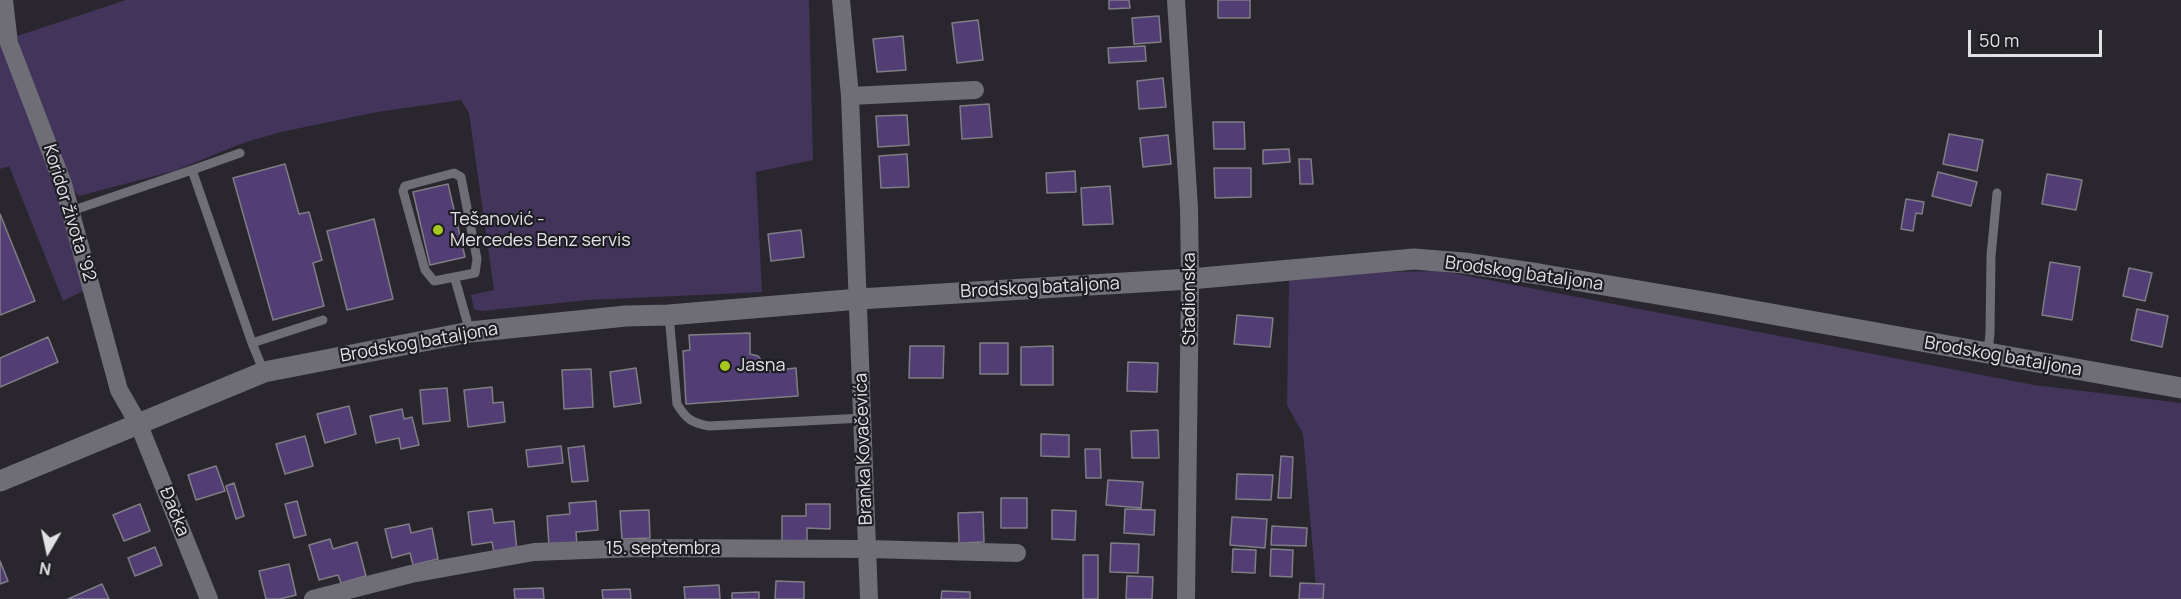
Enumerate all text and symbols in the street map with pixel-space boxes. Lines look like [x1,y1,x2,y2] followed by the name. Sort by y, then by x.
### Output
[1971,18,2104,56] scale bar
[1979,28,2019,52] text: 50 m
[38,142,100,284] street label: Koridor života '92
[450,209,631,252] place label: Tešanović - Mercedes Benz servis
[431,223,445,237] marker: Tešanović - Mercedes Benz servis
[1443,252,1605,296] street label: Brodskog bataljona
[1179,253,1201,345] street label: Stadionska
[960,273,1120,303] street label: Brodskog bataljona
[339,319,499,367] street label: Brodskog bataljona
[1923,333,2083,381] street label: Brodskog bataljona
[737,355,785,377] place label: Jasna
[718,359,732,373] marker: Jasna
[851,373,877,525] street label: Branka Kovačevića
[154,484,194,540] street label: Đačka
[18,521,78,581] north arrow
[605,538,721,560] street label: 15. septembra
[38,557,53,581] text: N

